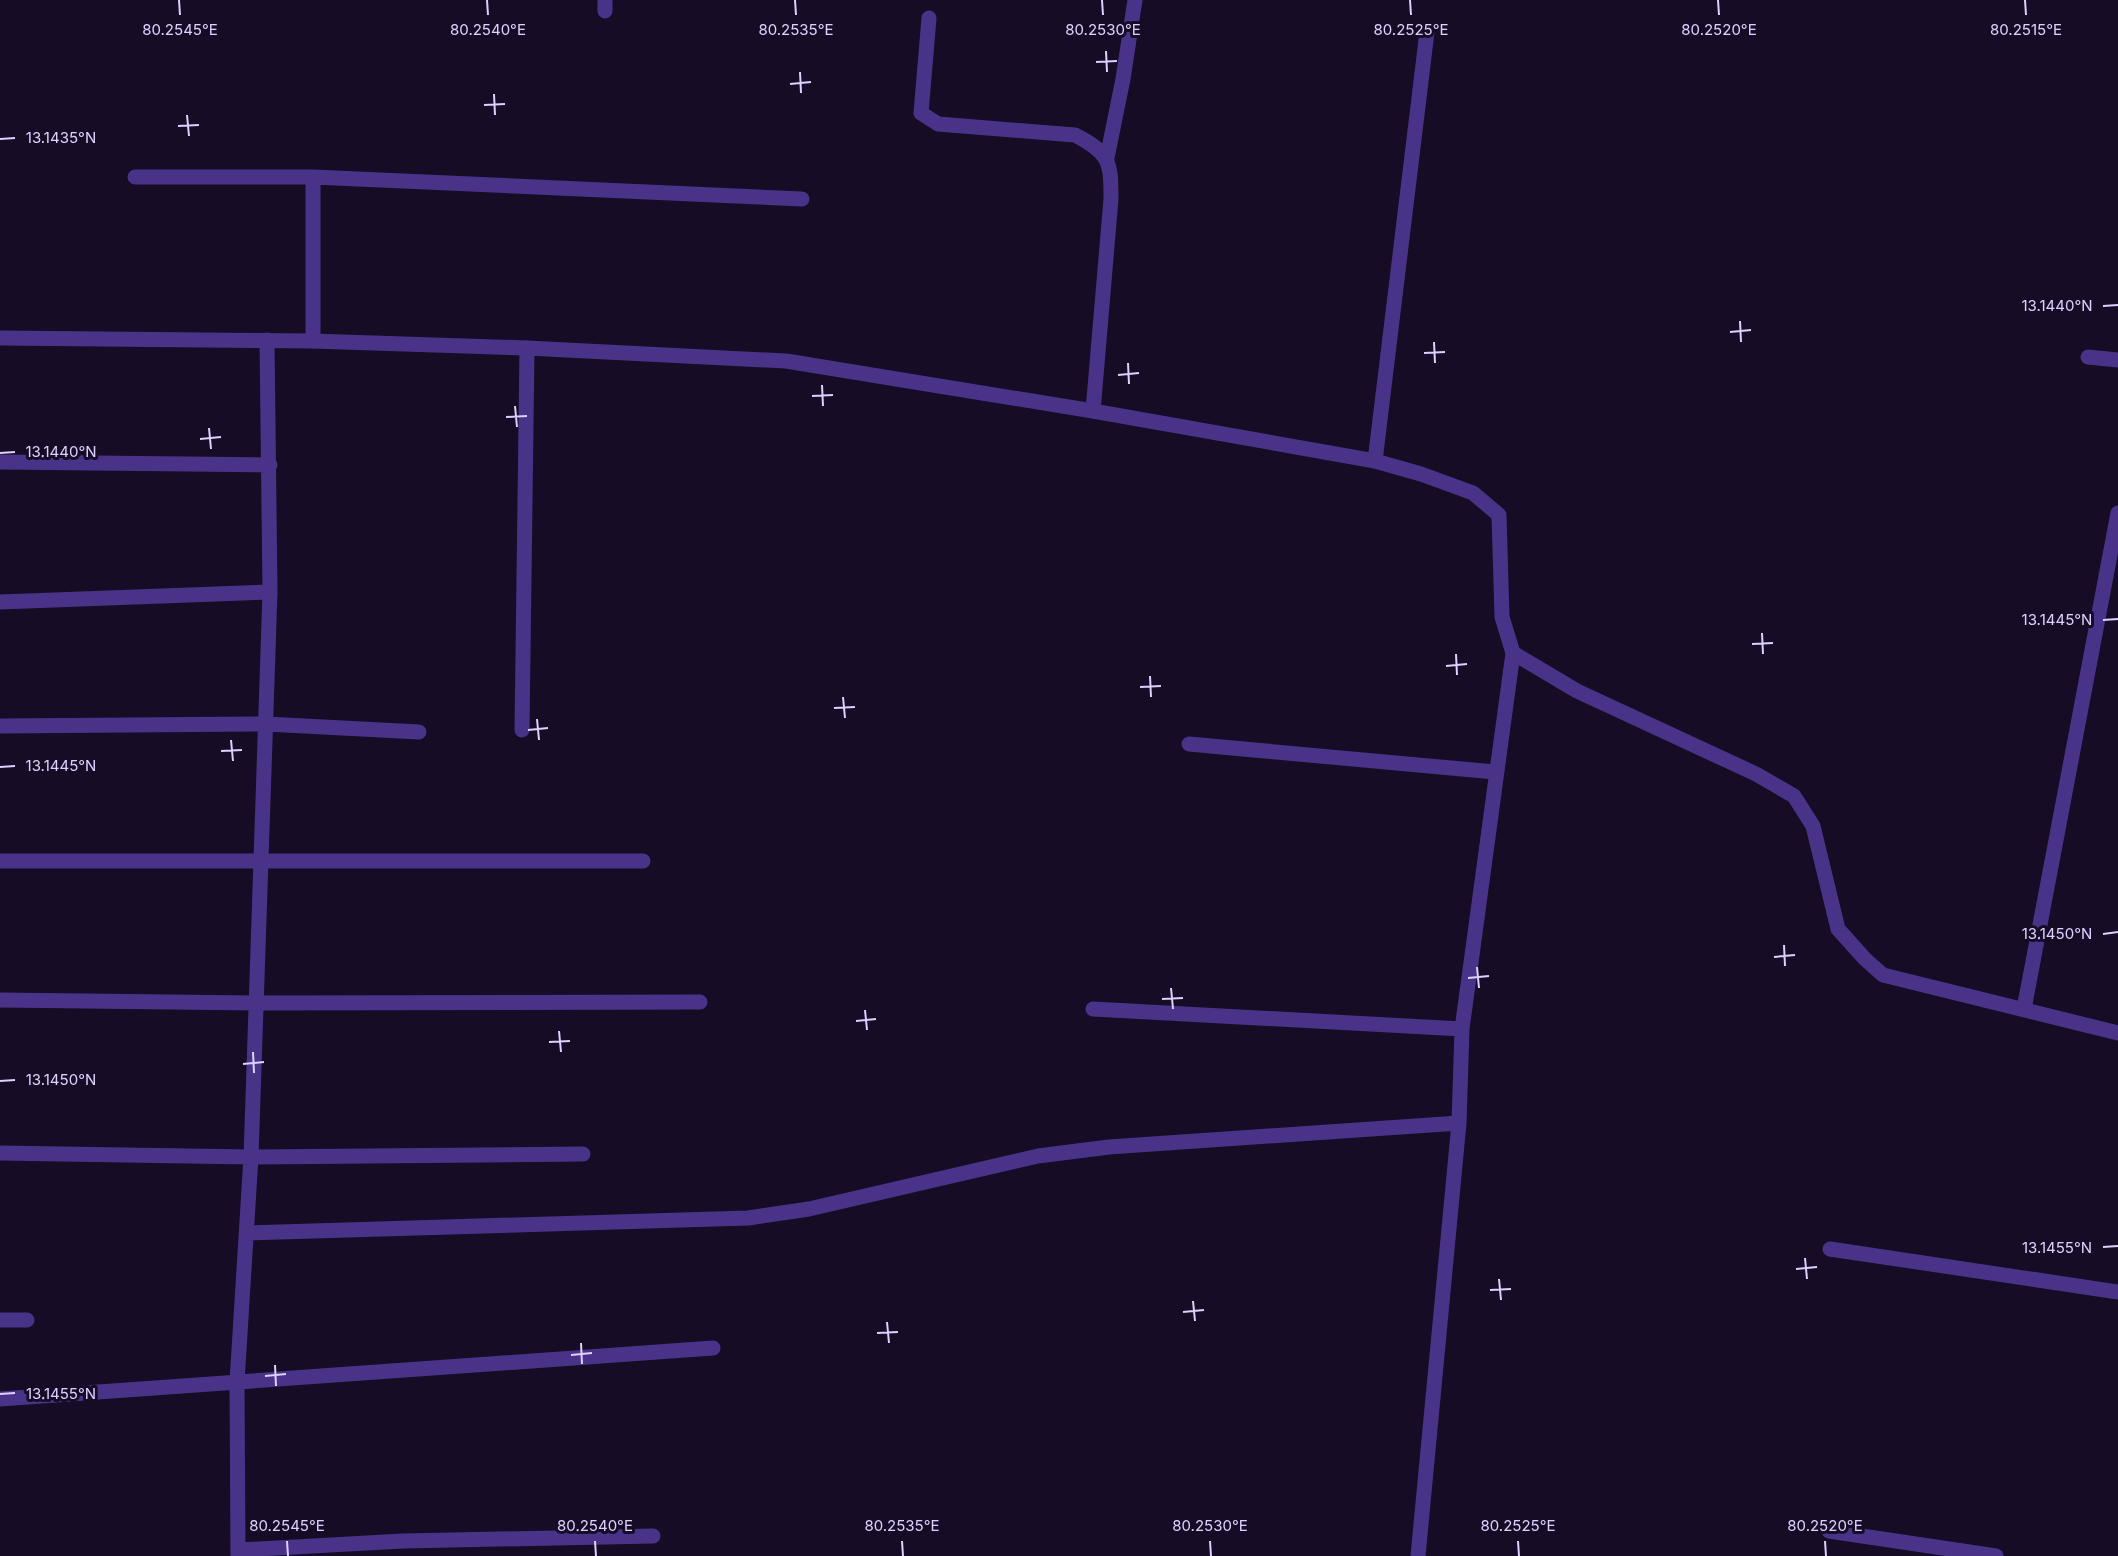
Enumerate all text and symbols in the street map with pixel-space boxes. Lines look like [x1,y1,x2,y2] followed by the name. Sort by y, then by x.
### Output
[142,20,218,39] text: 80.2545°E
[450,20,526,39] text: 80.2540°E
[758,20,834,39] text: 80.2535°E
[1065,20,1141,39] text: 80.2530°E
[1373,20,1449,39] text: 80.2525°E
[1681,20,1757,39] text: 80.2520°E
[1990,20,2062,39] text: 80.2515°E
[26,128,96,147] text: 13.1435°N
[2021,296,2093,315] text: 13.1440°N
[25,442,97,461] text: 13.1440°N
[2022,610,2092,629] text: 13.1445°N
[26,756,96,775] text: 13.1445°N
[2022,924,2092,943] text: 13.1450°N
[26,1070,96,1089] text: 13.1450°N
[2022,1238,2092,1257] text: 13.1455°N
[26,1384,96,1403] text: 13.1455°N
[249,1516,325,1535] text: 80.2545°E
[557,1516,633,1535] text: 80.2540°E
[864,1516,940,1535] text: 80.2535°E
[1172,1516,1248,1535] text: 80.2530°E
[1480,1516,1556,1535] text: 80.2525°E
[1787,1516,1863,1535] text: 80.2520°E

